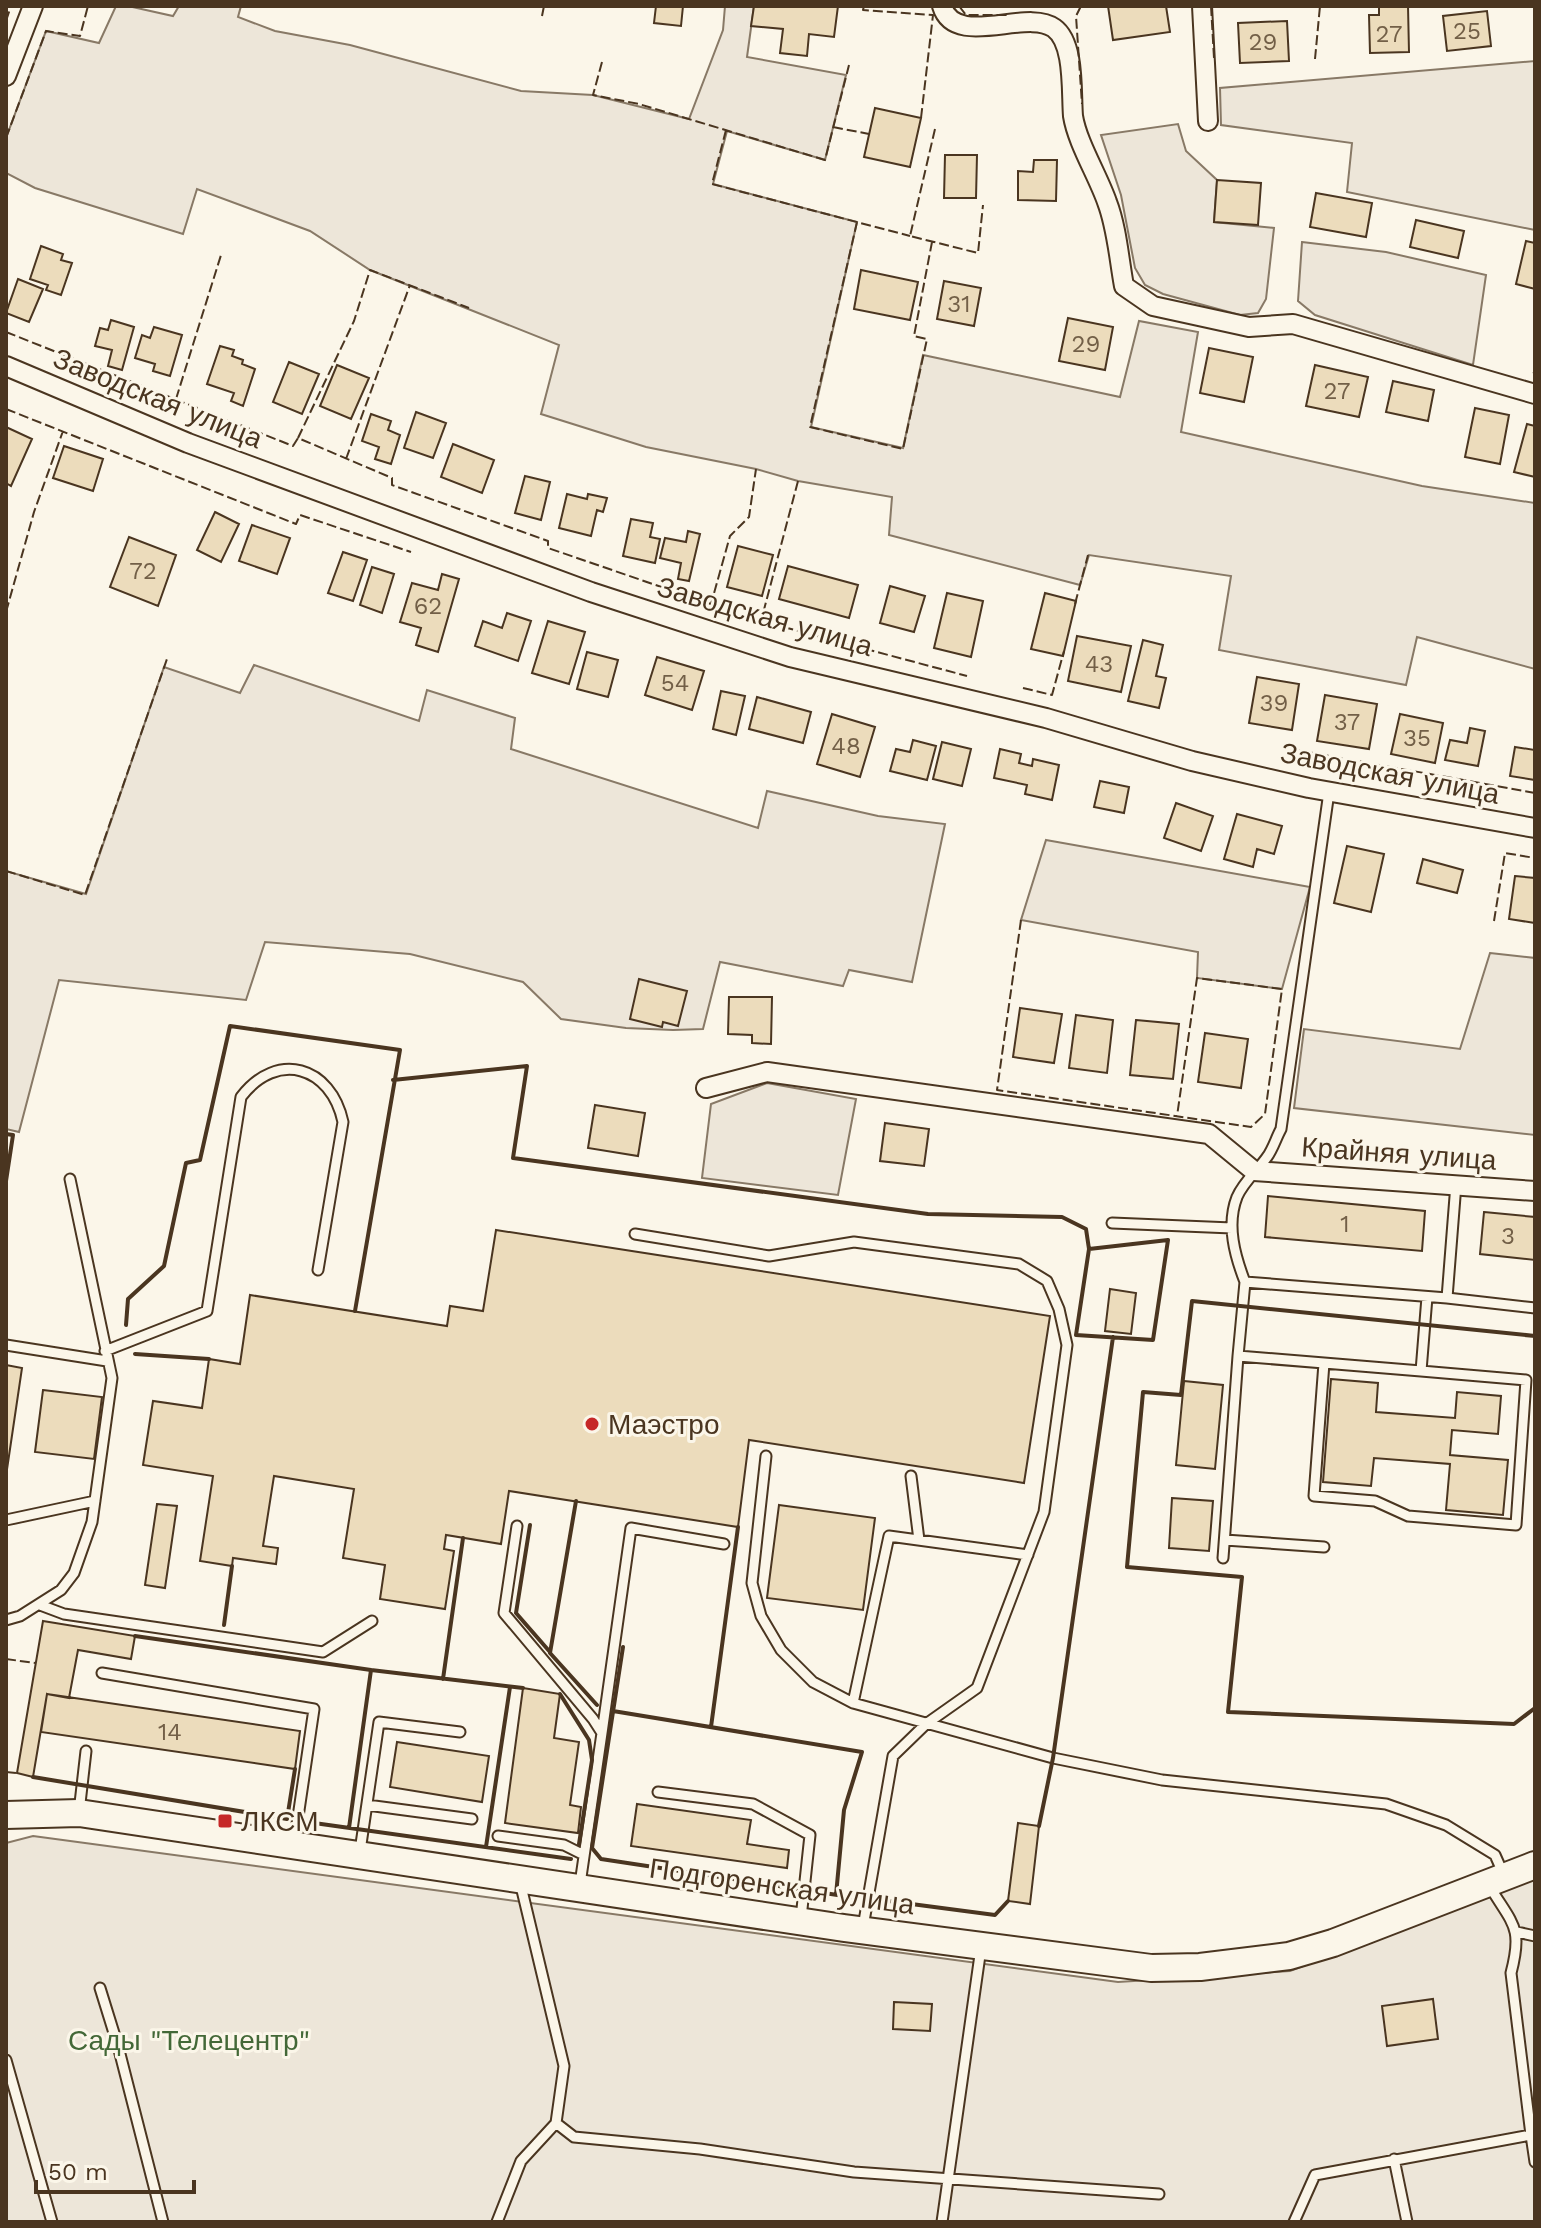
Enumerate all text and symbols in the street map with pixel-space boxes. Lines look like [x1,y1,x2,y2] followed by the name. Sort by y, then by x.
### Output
[1453,17,1481,45] house number: 25
[1376,20,1402,48] house number: 27
[1249,28,1277,56] house number: 29
[947,290,971,318] house number: 31
[1072,330,1100,358] house number: 29
[48,341,268,456] street label: Заводская улица
[1324,377,1350,405] house number: 27
[129,557,157,585] house number: 72
[653,570,877,663] street label: Заводская улица
[414,592,442,620] house number: 62
[1085,650,1113,678] house number: 43
[661,669,689,697] house number: 54
[1260,689,1288,717] house number: 39
[1334,708,1360,736] house number: 37
[1403,724,1431,752] house number: 35
[831,732,861,760] house number: 48
[1278,736,1503,811] street label: Заводская улица
[1300,1130,1498,1177] street label: Крайняя улица
[1340,1210,1350,1238] house number: 1
[1501,1222,1515,1250] house number: 3
[608,1408,719,1441] place label: Маэстро
[583,1415,601,1433] marker: Маэстро
[158,1718,182,1746] house number: 14
[241,1805,319,1838] place label: ЛКСМ
[216,1812,234,1830] marker: ЛКСМ
[647,1852,917,1921] street label: Подгоренская улица
[68,2024,310,2057] park label: Сады "Телецентр"
[36,2144,194,2194] scale bar
[48,2158,108,2186] text: 50 m

